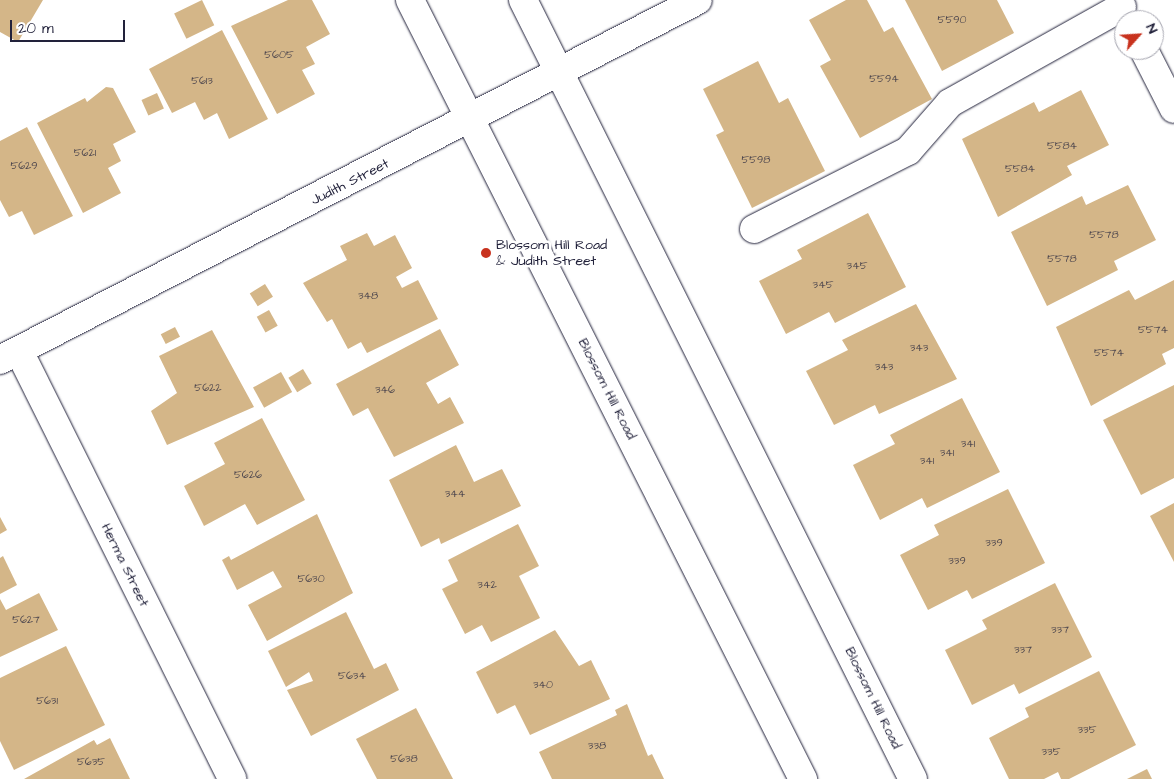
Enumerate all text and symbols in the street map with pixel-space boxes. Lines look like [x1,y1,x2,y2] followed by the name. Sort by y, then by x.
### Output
[12,10,128,42] scale bar
[1114,10,1164,60] north arrow
[938,13,966,27] house number: 5590
[18,18,54,39] text: 20 m
[1141,21,1162,37] text: N
[264,48,294,62] house number: 5605
[869,72,899,86] house number: 5594
[191,74,213,88] house number: 5613
[1047,139,1077,153] house number: 5584
[74,146,96,160] house number: 5621
[742,153,770,167] house number: 5598
[308,155,392,209] street label: Judith Street
[10,159,38,173] house number: 5629
[1005,162,1035,176] house number: 5584
[1089,228,1119,242] house number: 5578
[496,237,607,270] place label: Blossom Hill Road & Judith Street
[480,247,492,259] marker: Blossom Hill Road & Judith Street
[1047,252,1077,266] house number: 5578
[847,259,867,273] house number: 345
[813,278,833,292] house number: 345
[358,289,378,303] house number: 348
[1138,323,1168,337] house number: 5574
[574,336,640,442] street label: Blossom Hill Road
[910,341,928,355] house number: 343
[1094,346,1124,360] house number: 5574
[875,360,893,374] house number: 343
[194,381,222,395] house number: 5622
[375,383,395,397] house number: 346
[961,437,975,451] house number: 341
[940,446,954,460] house number: 341
[920,454,934,468] house number: 341
[234,468,262,482] house number: 5626
[445,487,465,501] house number: 344
[98,521,152,609] street label: Herma Street
[985,536,1003,550] house number: 339
[948,554,966,568] house number: 339
[297,572,325,586] house number: 5630
[477,578,497,592] house number: 342
[12,613,40,627] house number: 5627
[1051,623,1069,637] house number: 337
[1014,643,1032,657] house number: 337
[841,644,905,752] street label: Blossom Hill Road
[338,669,366,683] house number: 5634
[533,678,553,692] house number: 340
[36,694,58,708] house number: 5631
[1078,723,1096,737] house number: 335
[588,739,606,753] house number: 338
[1042,745,1060,759] house number: 335
[390,752,418,766] house number: 5638
[77,755,105,769] house number: 5635

